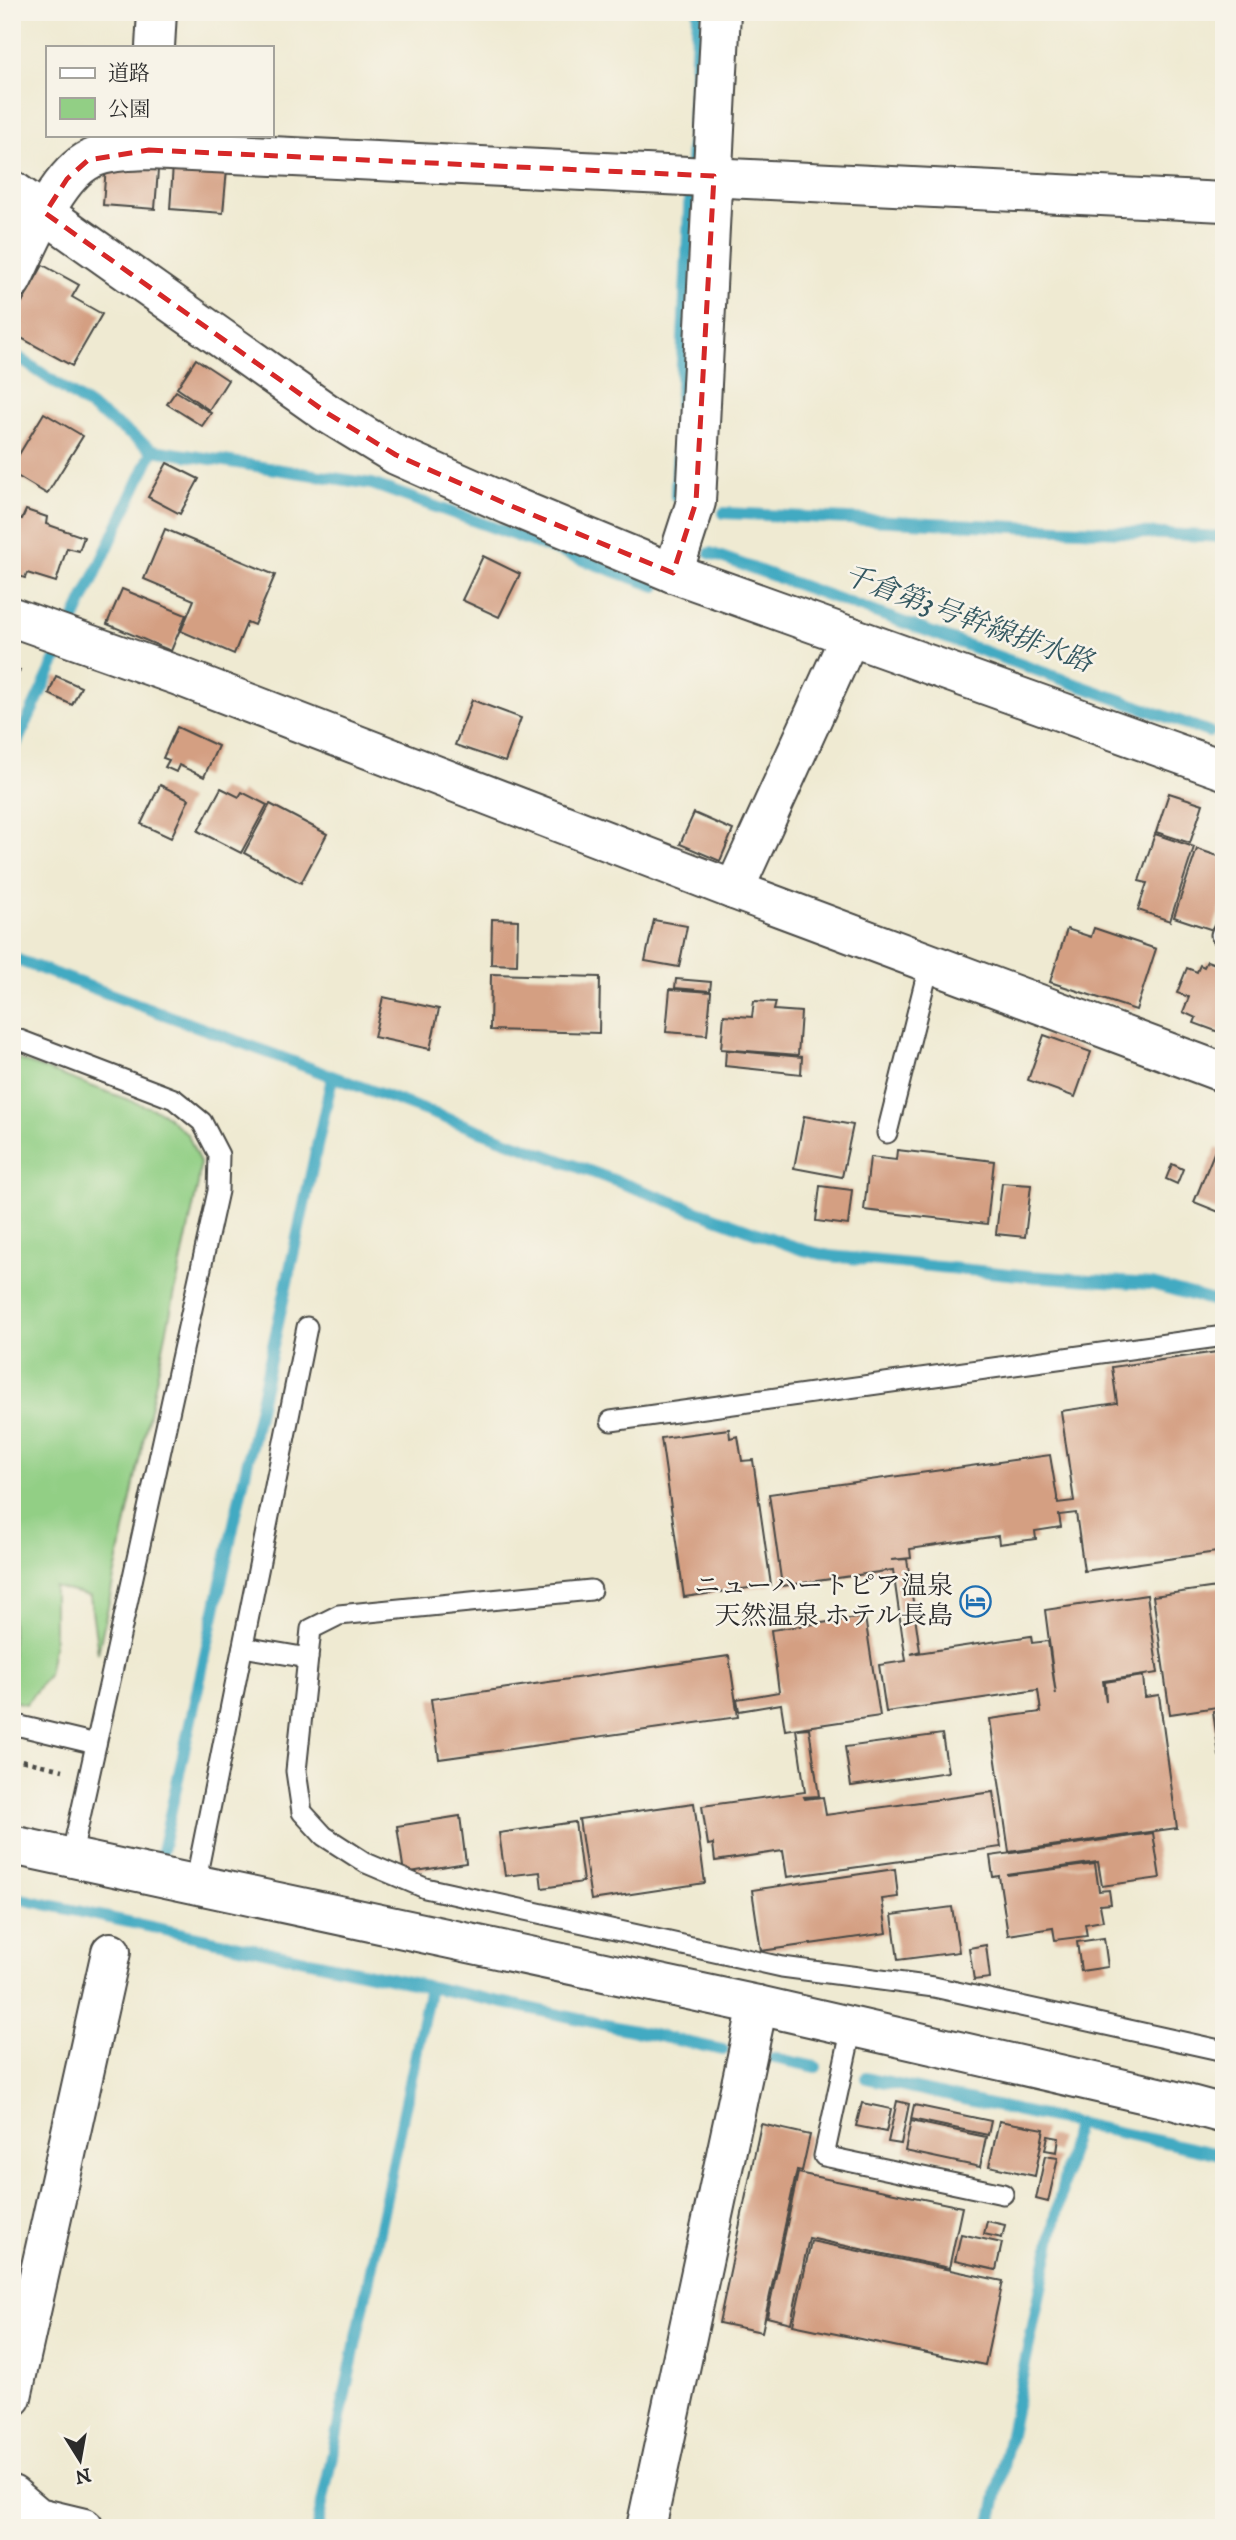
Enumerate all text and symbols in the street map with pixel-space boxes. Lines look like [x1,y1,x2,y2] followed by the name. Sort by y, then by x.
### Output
[46,46,273,136] legend
[108,61,150,87] text: 道路
[108,97,150,123] text: 公園
[839,558,1099,681] water label: 千倉第3号幹線排水路
[694,1570,953,1633] place label: ニューハートピア温泉 天然温泉 ホテル長島
[959,1584,993,1618] hotel icon: ニューハートピア温泉 天然温泉 ホテル長島
[46,2424,116,2494] north arrow
[73,2462,93,2488] text: N

